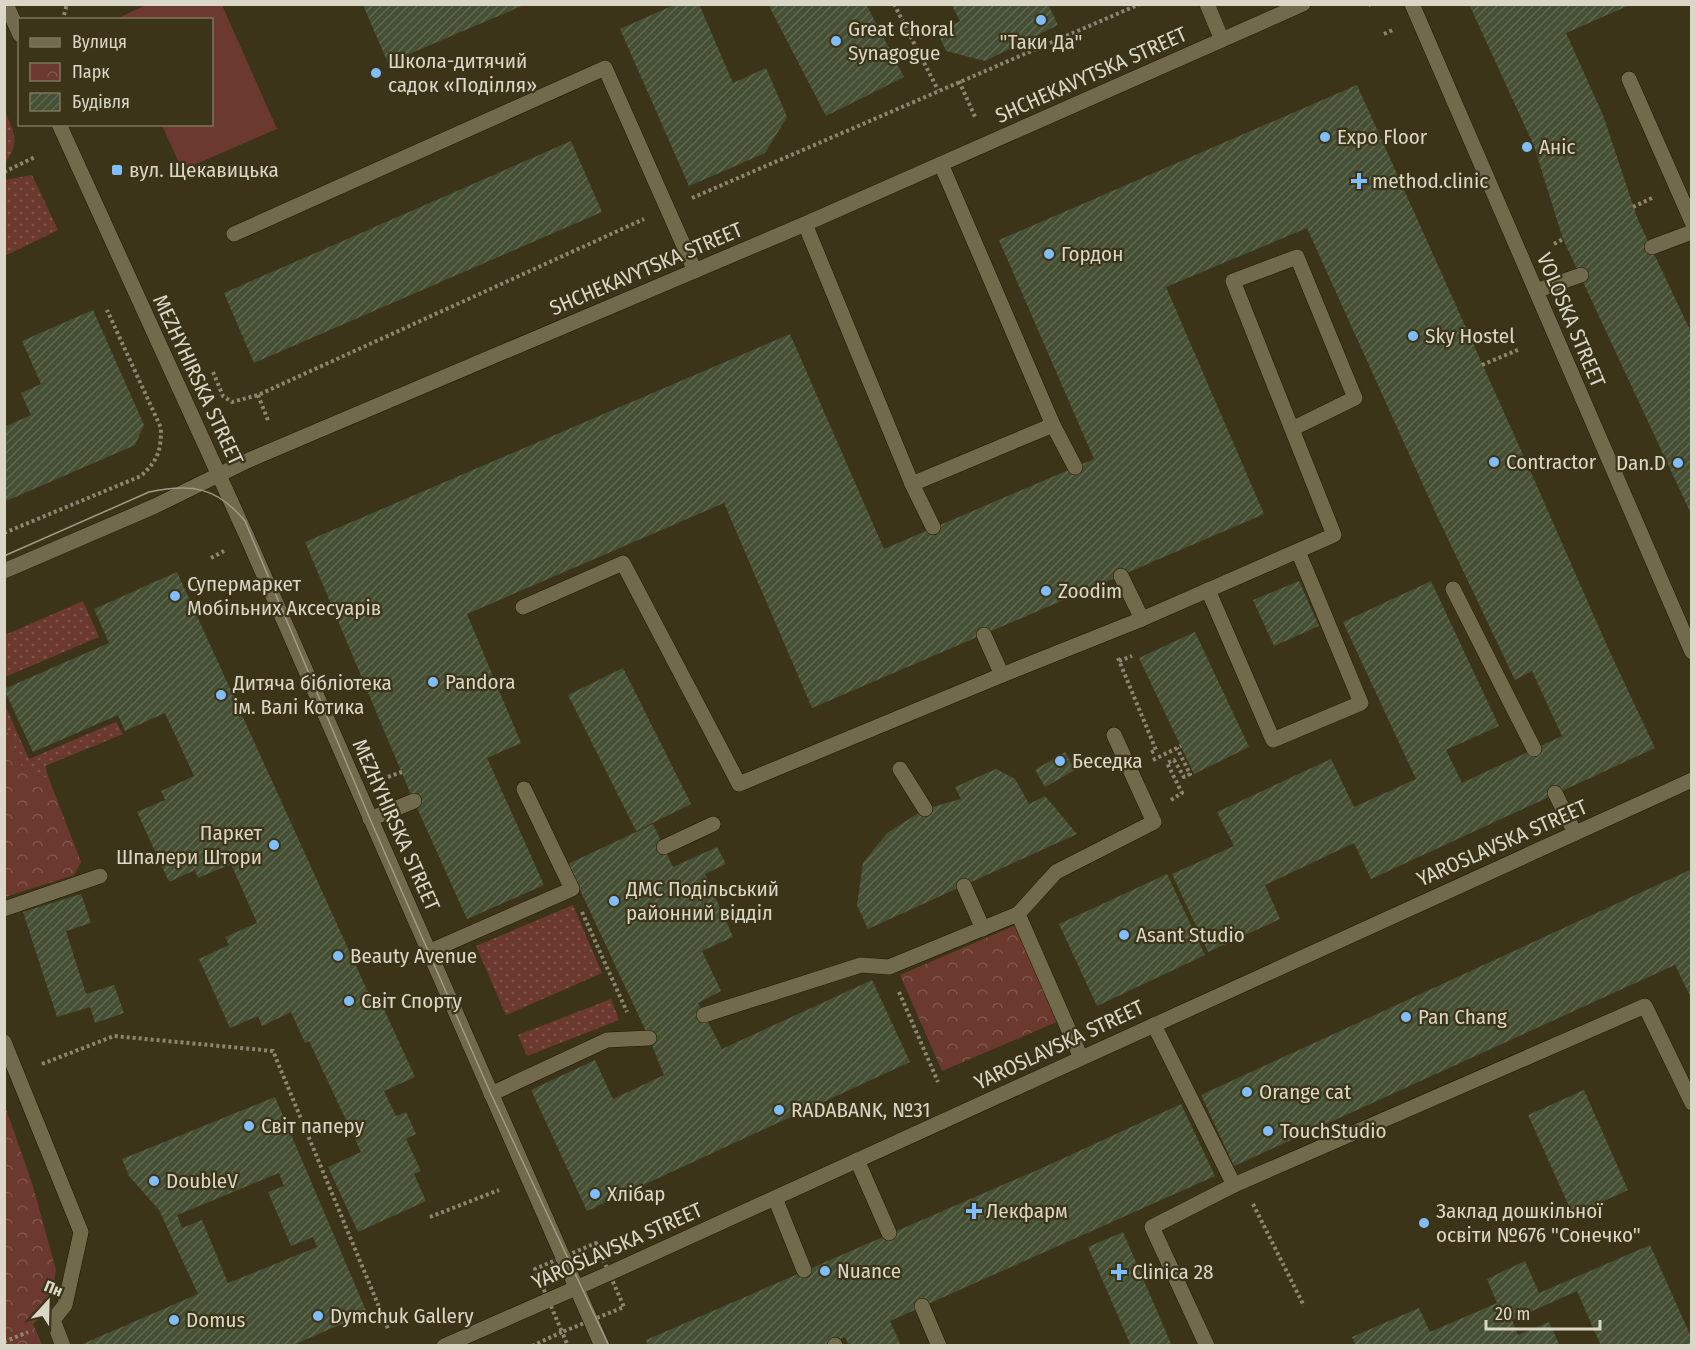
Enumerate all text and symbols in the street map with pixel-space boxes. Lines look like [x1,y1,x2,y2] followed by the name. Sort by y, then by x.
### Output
[1034,13,1048,27] marker: "Таки Да"
[848,16,954,66] place label: Great Choral Synagogue
[18,18,213,126] legend
[991,21,1191,129] street label: SHCHEKAVYTSKA STREET
[1000,29,1082,55] place label: "Таки Да"
[72,31,127,53] text: Вулиця
[829,34,843,48] marker: Great Choral Synagogue
[388,48,537,98] place label: Школа-дитячий садок «Поділля»
[72,61,110,83] text: Парк
[369,66,383,80] marker: Школа-дитячий садок «Поділля»
[72,91,130,113] text: Будівля
[1337,124,1428,150] place label: Expo Floor
[1318,130,1332,144] marker: Expo Floor
[1539,134,1576,160] place label: Аніс
[1520,140,1534,154] marker: Аніс
[129,157,279,183] place label: вул. Щекавицька
[110,163,124,177] marker: вул. Щекавицька
[1372,168,1488,194] place label: method.clinic
[1350,172,1368,190] marker: method.clinic
[546,217,746,321] street label: SHCHEKAVYTSKA STREET
[1061,241,1123,267] place label: Гордон
[1042,247,1056,261] marker: Гордон
[1531,249,1611,391] street label: VOLOSKA STREET
[147,291,249,470] street label: MEZHYHIRSKA STREET
[1425,323,1515,349] place label: Sky Hostel
[1406,329,1420,343] marker: Sky Hostel
[1506,449,1597,475] place label: Contractor
[1616,450,1666,476] place label: Dan.D
[1487,455,1501,469] marker: Contractor
[1671,456,1685,470] marker: Dan.D
[187,571,381,621] place label: Супермаркет Мобільних Аксесуарів
[1058,578,1122,604] place label: Zoodim
[1039,584,1053,598] marker: Zoodim
[168,589,182,603] marker: Супермаркет Мобільних Аксесуарів
[445,669,516,695] place label: Pandora
[232,670,392,720] place label: Дитяча бібліотека ім. Валі Котика
[426,675,440,689] marker: Pandora
[214,688,228,702] marker: Дитяча бібліотека ім. Валі Котика
[346,735,446,915] street label: MEZHYHIRSKA STREET
[1072,748,1143,774] place label: Беседка
[1053,754,1067,768] marker: Беседка
[1413,794,1592,892] street label: YAROSLAVSKA STREET
[116,820,262,870] place label: Паркет Шпалери Штори
[267,838,281,852] marker: Паркет Шпалери Штори
[625,876,779,926] place label: ДМС Подільський районний відділ
[607,894,621,908] marker: ДМС Подільський районний відділ
[1136,922,1245,948] place label: Asant Studio
[1117,928,1131,942] marker: Asant Studio
[350,943,477,969] place label: Beauty Avenue
[331,949,345,963] marker: Beauty Avenue
[361,988,462,1014] place label: Світ Спорту
[342,994,356,1008] marker: Світ Спорту
[970,994,1148,1096] street label: YAROSLAVSKA STREET
[1418,1004,1507,1030] place label: Pan Chang
[1399,1010,1413,1024] marker: Pan Chang
[1259,1079,1351,1105] place label: Orange cat
[1240,1085,1254,1099] marker: Orange cat
[791,1097,930,1123] place label: RADABANK, №31
[772,1103,786,1117] marker: RADABANK, №31
[261,1113,365,1139] place label: Світ паперу
[1280,1118,1387,1144] place label: TouchStudio
[242,1119,256,1133] marker: Світ паперу
[1261,1124,1275,1138] marker: TouchStudio
[166,1168,238,1194] place label: DoubleV
[147,1174,161,1188] marker: DoubleV
[607,1181,666,1207] place label: Хлібар
[588,1187,602,1201] marker: Хлібар
[528,1197,707,1295] street label: YAROSLAVSKA STREET
[986,1198,1068,1224] place label: Лекфарм
[1436,1198,1641,1248] place label: Заклад дошкільної освіти №676 "Сонечко"
[967,1204,981,1218] marker: Лекфарм
[1417,1216,1431,1230] marker: Заклад дошкільної освіти №676 "Сонечко"
[837,1258,901,1284] place label: Nuance
[1132,1259,1213,1285] place label: Clinica 28
[1110,1263,1128,1281] marker: Clinica 28
[818,1264,832,1278] marker: Nuance
[18,1272,78,1332] north arrow
[41,1276,65,1301] text: Пн
[1486,1293,1600,1331] scale bar
[330,1303,474,1329] place label: Dymchuk Gallery
[1495,1303,1530,1325] text: 20 m
[186,1307,245,1333] place label: Domus
[311,1309,325,1323] marker: Dymchuk Gallery
[167,1313,181,1327] marker: Domus

